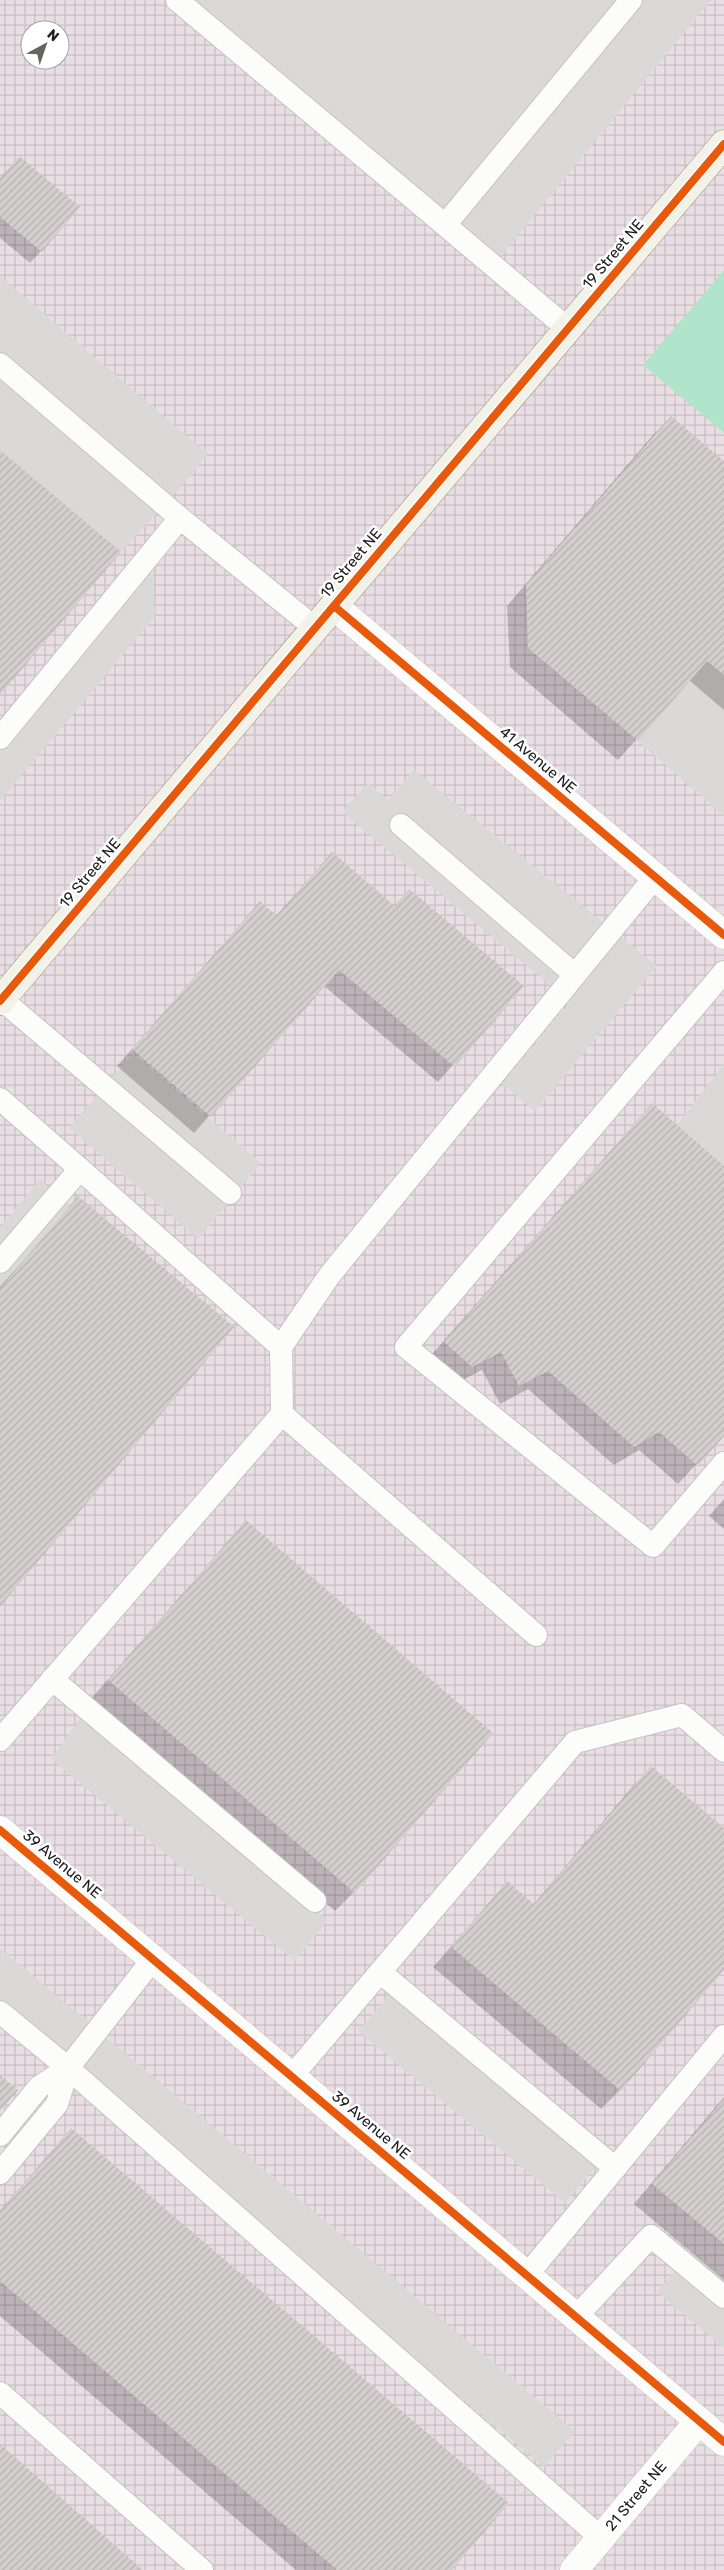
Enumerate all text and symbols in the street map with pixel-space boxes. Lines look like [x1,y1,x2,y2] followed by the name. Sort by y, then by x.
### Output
[20,20,70,70] north arrow
[44,26,62,45] text: N
[579,215,647,293] street label: 19 Street NE
[317,524,385,602] street label: 19 Street NE
[496,723,580,797] street label: 41 Avenue NE
[56,834,124,912] street label: 19 Street NE
[19,1826,105,1902] street label: 39 Avenue NE
[328,2087,414,2163] street label: 39 Avenue NE
[602,2457,670,2535] street label: 21 Street NE

